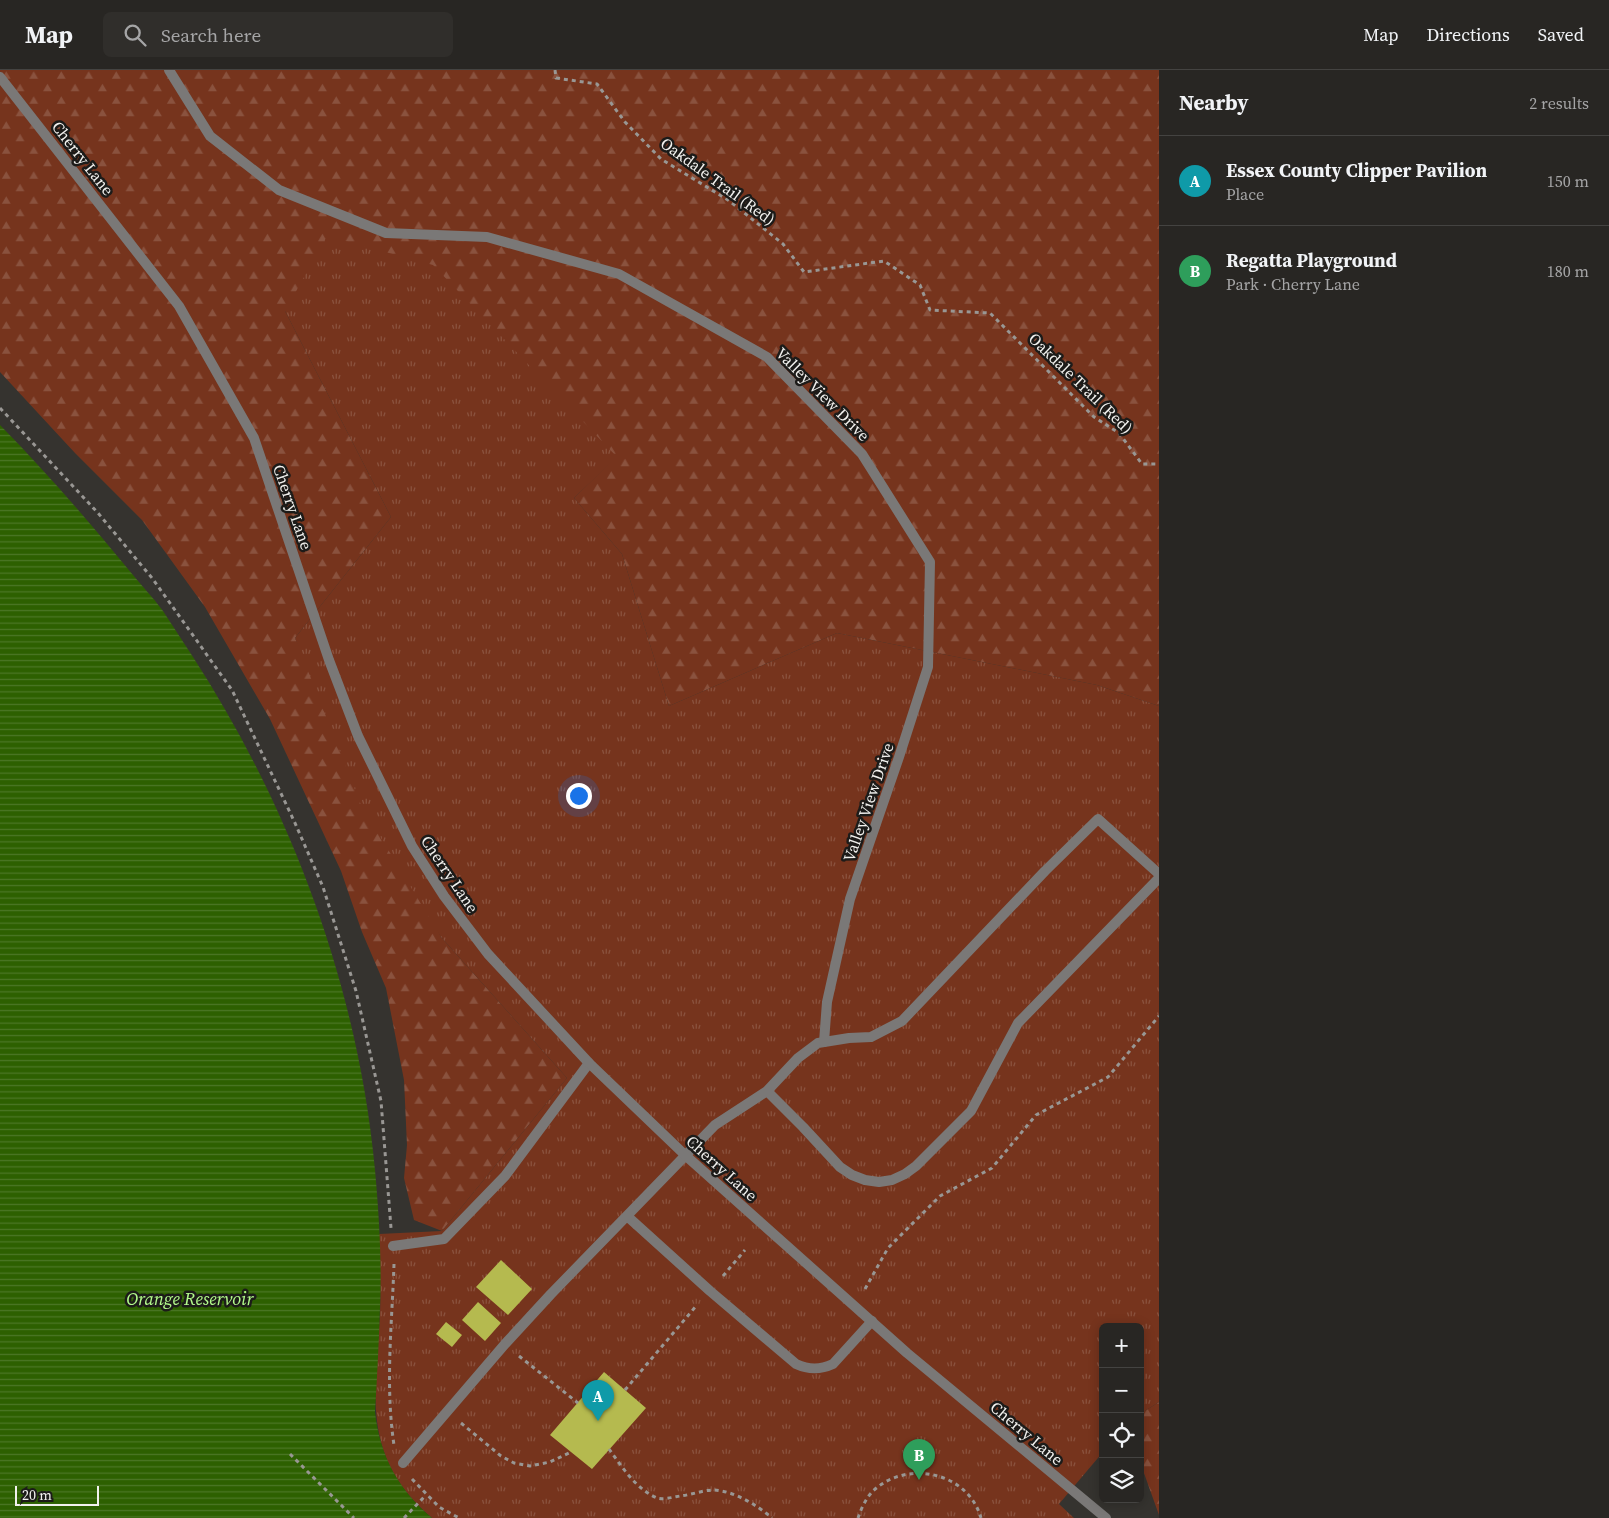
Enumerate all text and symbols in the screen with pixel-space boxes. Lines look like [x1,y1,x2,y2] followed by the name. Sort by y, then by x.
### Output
[103,12,453,57] search box
[25,18,73,51] text: Map
[121,21,149,49] icon: search
[161,22,261,48] text: Search here
[1363,22,1399,47] text: Map
[1427,22,1510,47] text: Directions
[1538,22,1584,47] text: Saved
[1179,88,1249,117] text: Nearby
[1529,92,1589,114] text: 2 results
[47,116,119,200] street label: Cherry Lane
[656,132,780,230] street label: Oakdale Trail (Red)
[1226,157,1487,183] text: Essex County Clipper Pavilion
[1190,170,1200,192] text: A
[1547,170,1589,192] text: 150 m
[1226,183,1264,205] text: Place
[1226,247,1397,273] text: Regatta Playground
[1190,260,1200,282] text: B
[1547,260,1589,282] text: 180 m
[1226,273,1360,295] text: Park · Cherry Lane
[1024,328,1138,438] street label: Oakdale Trail (Red)
[771,342,875,446] street label: Valley View Drive
[268,461,318,553] street label: Cherry Lane
[837,740,899,864] street label: Valley View Drive
[566,783,592,809] your location
[416,831,484,917] street label: Cherry Lane
[682,1130,762,1206] street label: Cherry Lane
[126,1286,255,1311] water label: Orange Reservoir
[1099,1323,1144,1503] map controls
[1099,1323,1144,1368] button: +
[1099,1368,1144,1413] button: −
[582,1380,614,1421] pin: A
[986,1396,1068,1470] street label: Cherry Lane
[1099,1413,1144,1458] button: locate
[903,1439,935,1480] pin: B
[1099,1458,1144,1503] button: layers
[15,1483,99,1506] scale bar
[22,1485,52,1505] text: 20 m

